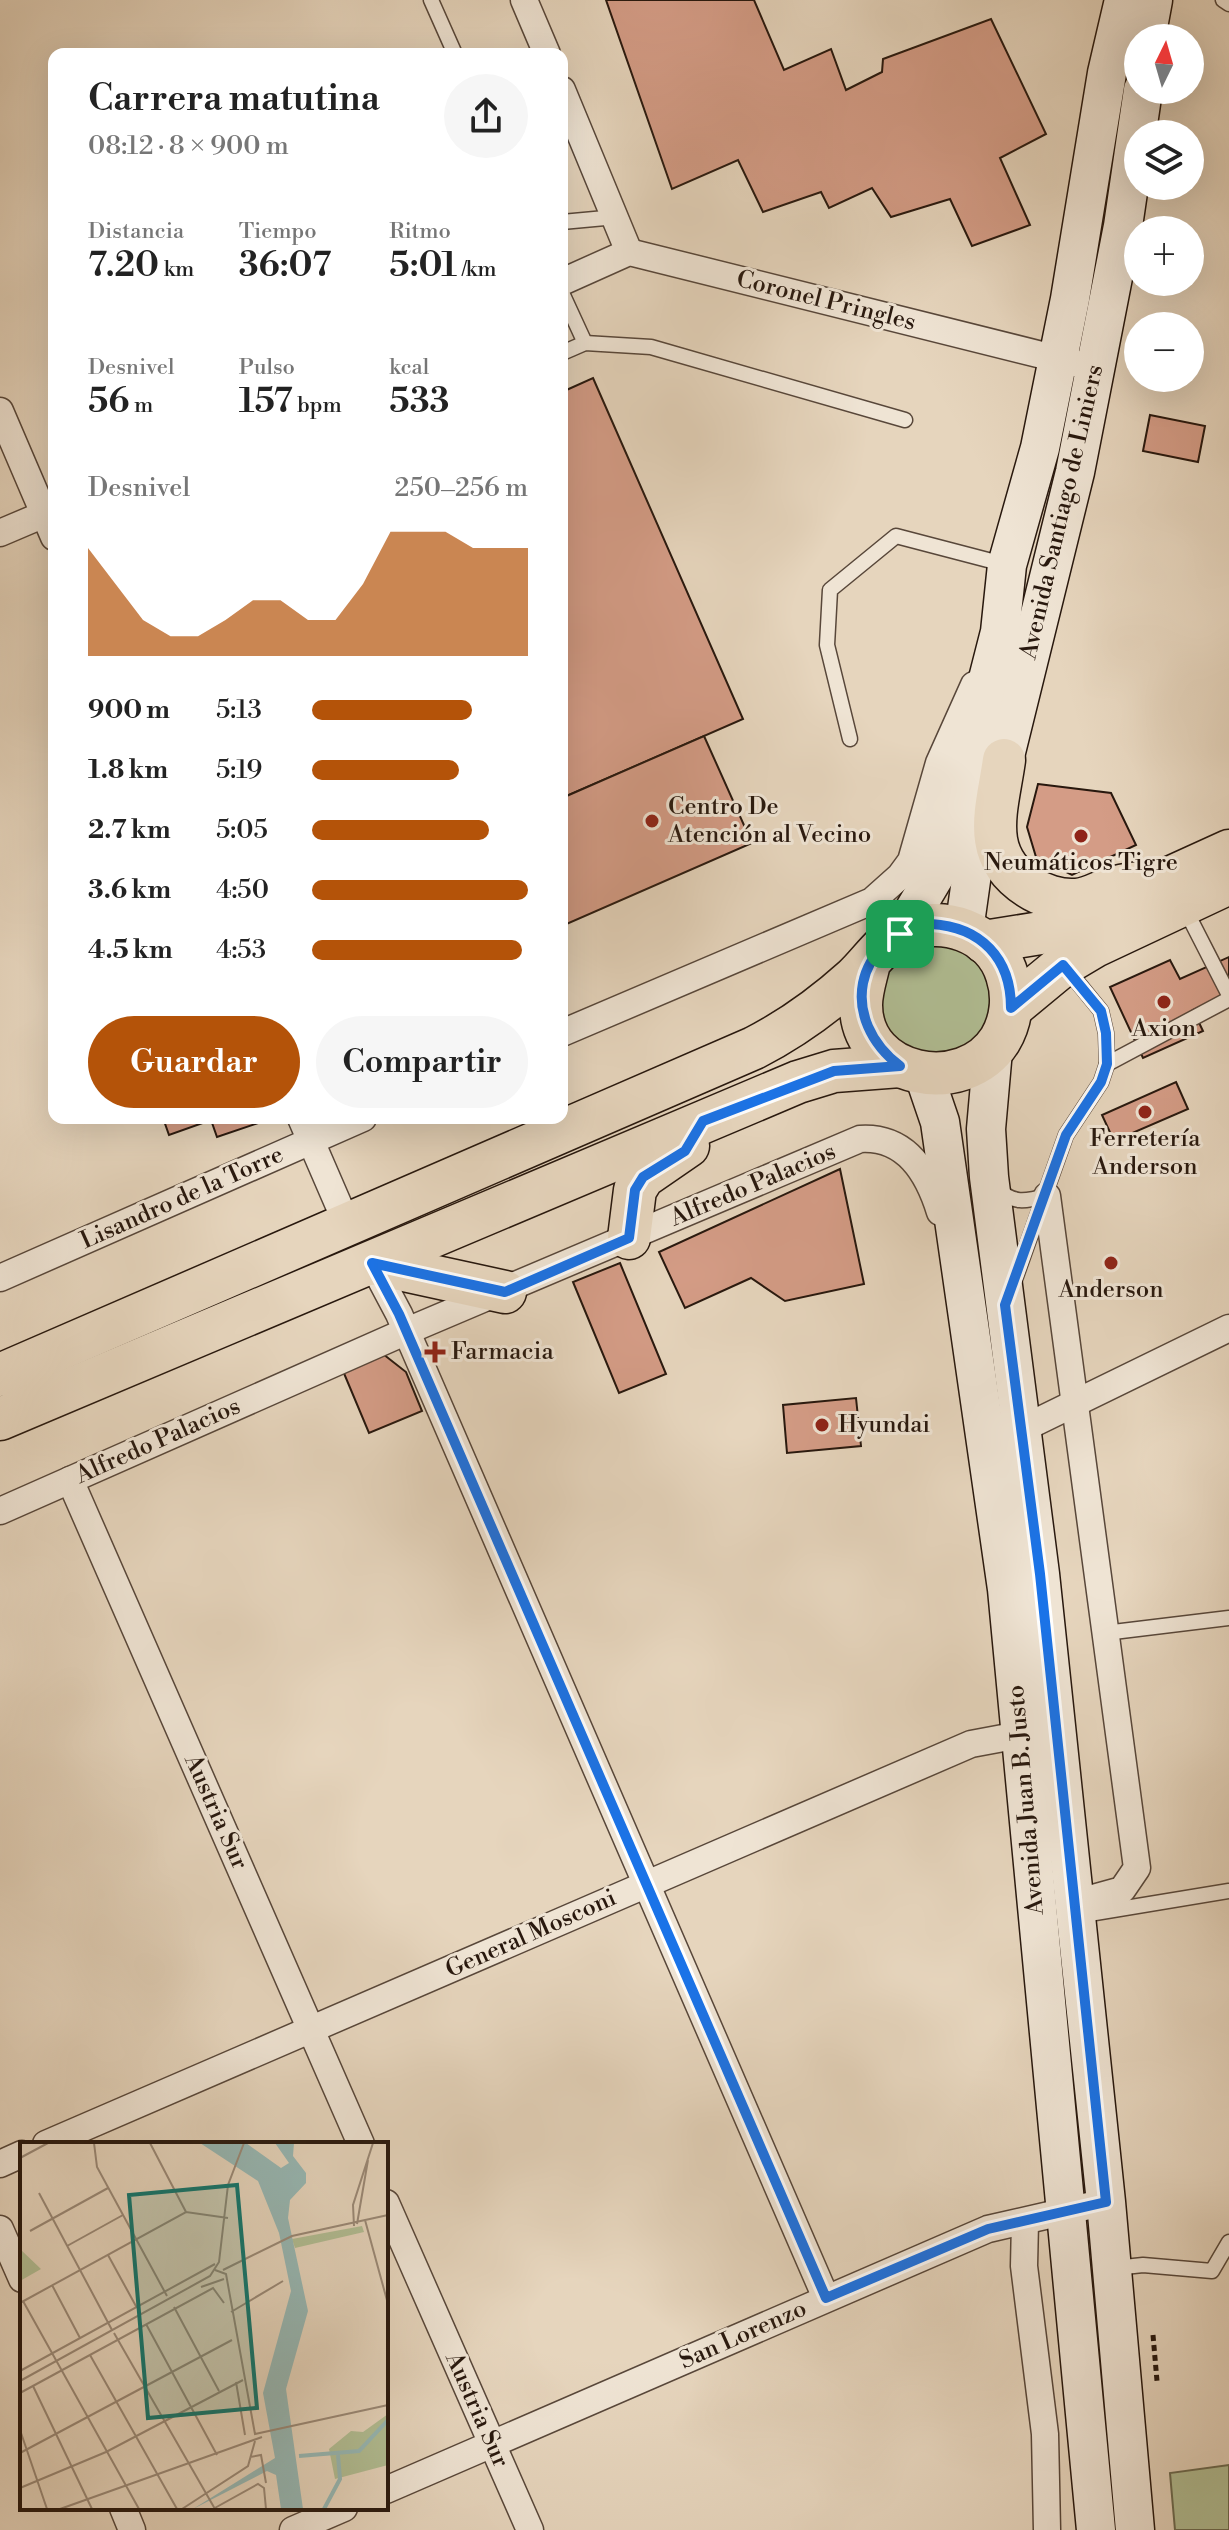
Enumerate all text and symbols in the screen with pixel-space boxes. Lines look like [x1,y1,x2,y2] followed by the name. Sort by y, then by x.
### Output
[1124,24,1204,104] north arrow
[1124,24,1204,392] map controls
[444,74,528,158] button: share
[88,77,380,122] text: Carrera matutina
[1124,120,1204,200] button: layers
[88,130,289,162] text: 08:12 · 8 × 900 m
[1124,216,1204,296] button: +
[88,218,184,245] text: Distancia
[239,218,317,245] text: Tiempo
[389,218,451,245] text: Ritmo
[88,245,159,287] text: 7.20
[239,245,331,287] text: 36:07
[389,245,457,287] text: 5:01
[159,256,194,283] text: km
[457,256,497,283] text: /km
[733,264,919,338] street label: Coronel Pringles
[1124,312,1204,392] button: −
[88,354,174,381] text: Desnivel
[239,354,295,381] text: Pulso
[389,354,429,381] text: kcal
[1013,362,1111,663] street label: Avenida Santiago de Liniers
[88,381,129,423] text: 56
[239,381,293,423] text: 157
[389,381,449,423] text: 533
[129,392,153,419] text: m
[293,392,342,419] text: bpm
[88,472,190,504] text: Desnivel
[395,472,528,504] text: 250–256 m
[88,694,170,726] text: 900 m
[216,694,262,726] text: 5:13
[88,754,168,786] text: 1.8 km
[216,754,262,786] text: 5:19
[667,792,871,850] place label: Centro De Atención al Vecino
[643,812,661,830] marker: Centro De Atención al Vecino
[88,814,171,846] text: 2.7 km
[216,814,268,846] text: 5:05
[1072,827,1090,845] marker: Neumáticos Tigre
[984,848,1178,878] place label: Neumáticos Tigre
[88,874,171,906] text: 3.6 km
[216,874,269,906] text: 4:50
[866,900,934,968] pin
[878,912,922,956] icon: arrive
[88,934,173,966] text: 4.5 km
[216,934,266,966] text: 4:53
[1155,993,1173,1011] marker: Axion
[1131,1014,1196,1044] place label: Axion
[88,1016,300,1108] button: Guardar
[316,1016,528,1108] button: Compartir
[1136,1103,1154,1121] marker: Ferretería Anderson
[1090,1124,1201,1182] place label: Ferretería Anderson
[665,1137,840,1234] street label: Alfredo Palacios
[76,1140,288,1256] street label: Lisandro de la Torre
[1102,1254,1120,1272] marker: Anderson
[1057,1275,1164,1305] place label: Anderson
[451,1337,554,1367] place label: Farmacia
[426,1343,444,1361] marker: Farmacia
[70,1391,245,1491] street label: Alfredo Palacios
[838,1410,930,1440] place label: Hyundai
[813,1416,831,1434] marker: Hyundai
[1001,1684,1051,1917] street label: Avenida Juan B. Justo
[177,1749,255,1874] street label: Austria Sur
[441,1883,621,1985] street label: General Mosconi
[20,2142,388,2510] inset map
[675,2294,811,2376] street label: San Lorenzo
[438,2347,516,2472] street label: Austria Sur

